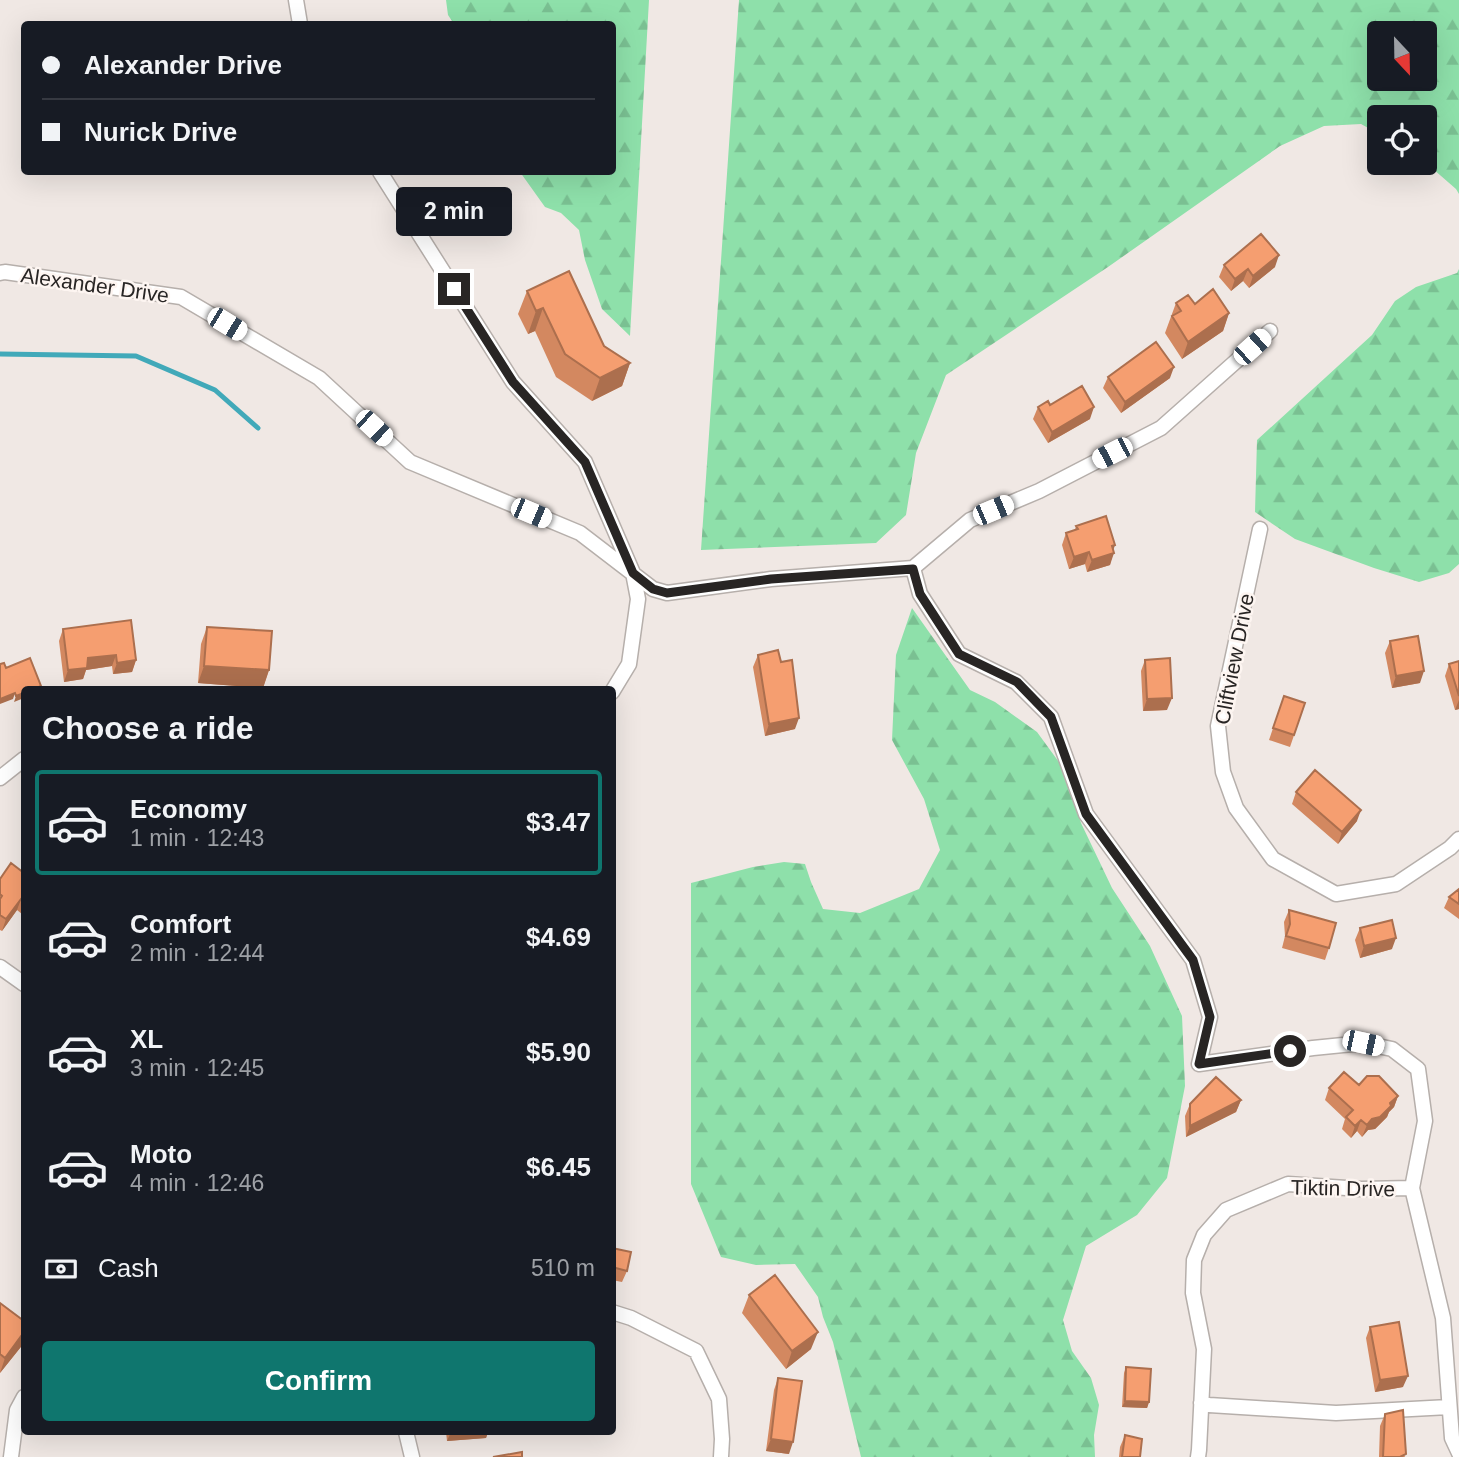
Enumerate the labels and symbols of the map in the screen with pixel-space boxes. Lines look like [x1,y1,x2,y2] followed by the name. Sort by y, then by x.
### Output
[1367,21,1437,91] north arrow
[396,188,512,236] callout: 2 min
[19,263,171,307] street label: Alexander Drive
[438,273,470,305] route end
[204,304,251,344] car
[1230,325,1275,369] car
[352,406,397,450] car
[1089,434,1136,472] car
[970,492,1017,528] car
[508,495,555,531] car
[1210,592,1258,726] street label: Cliftview Drive
[1341,1028,1386,1058] car
[1274,1035,1306,1067] route start
[1291,1176,1395,1200] street label: Tiktin Drive

